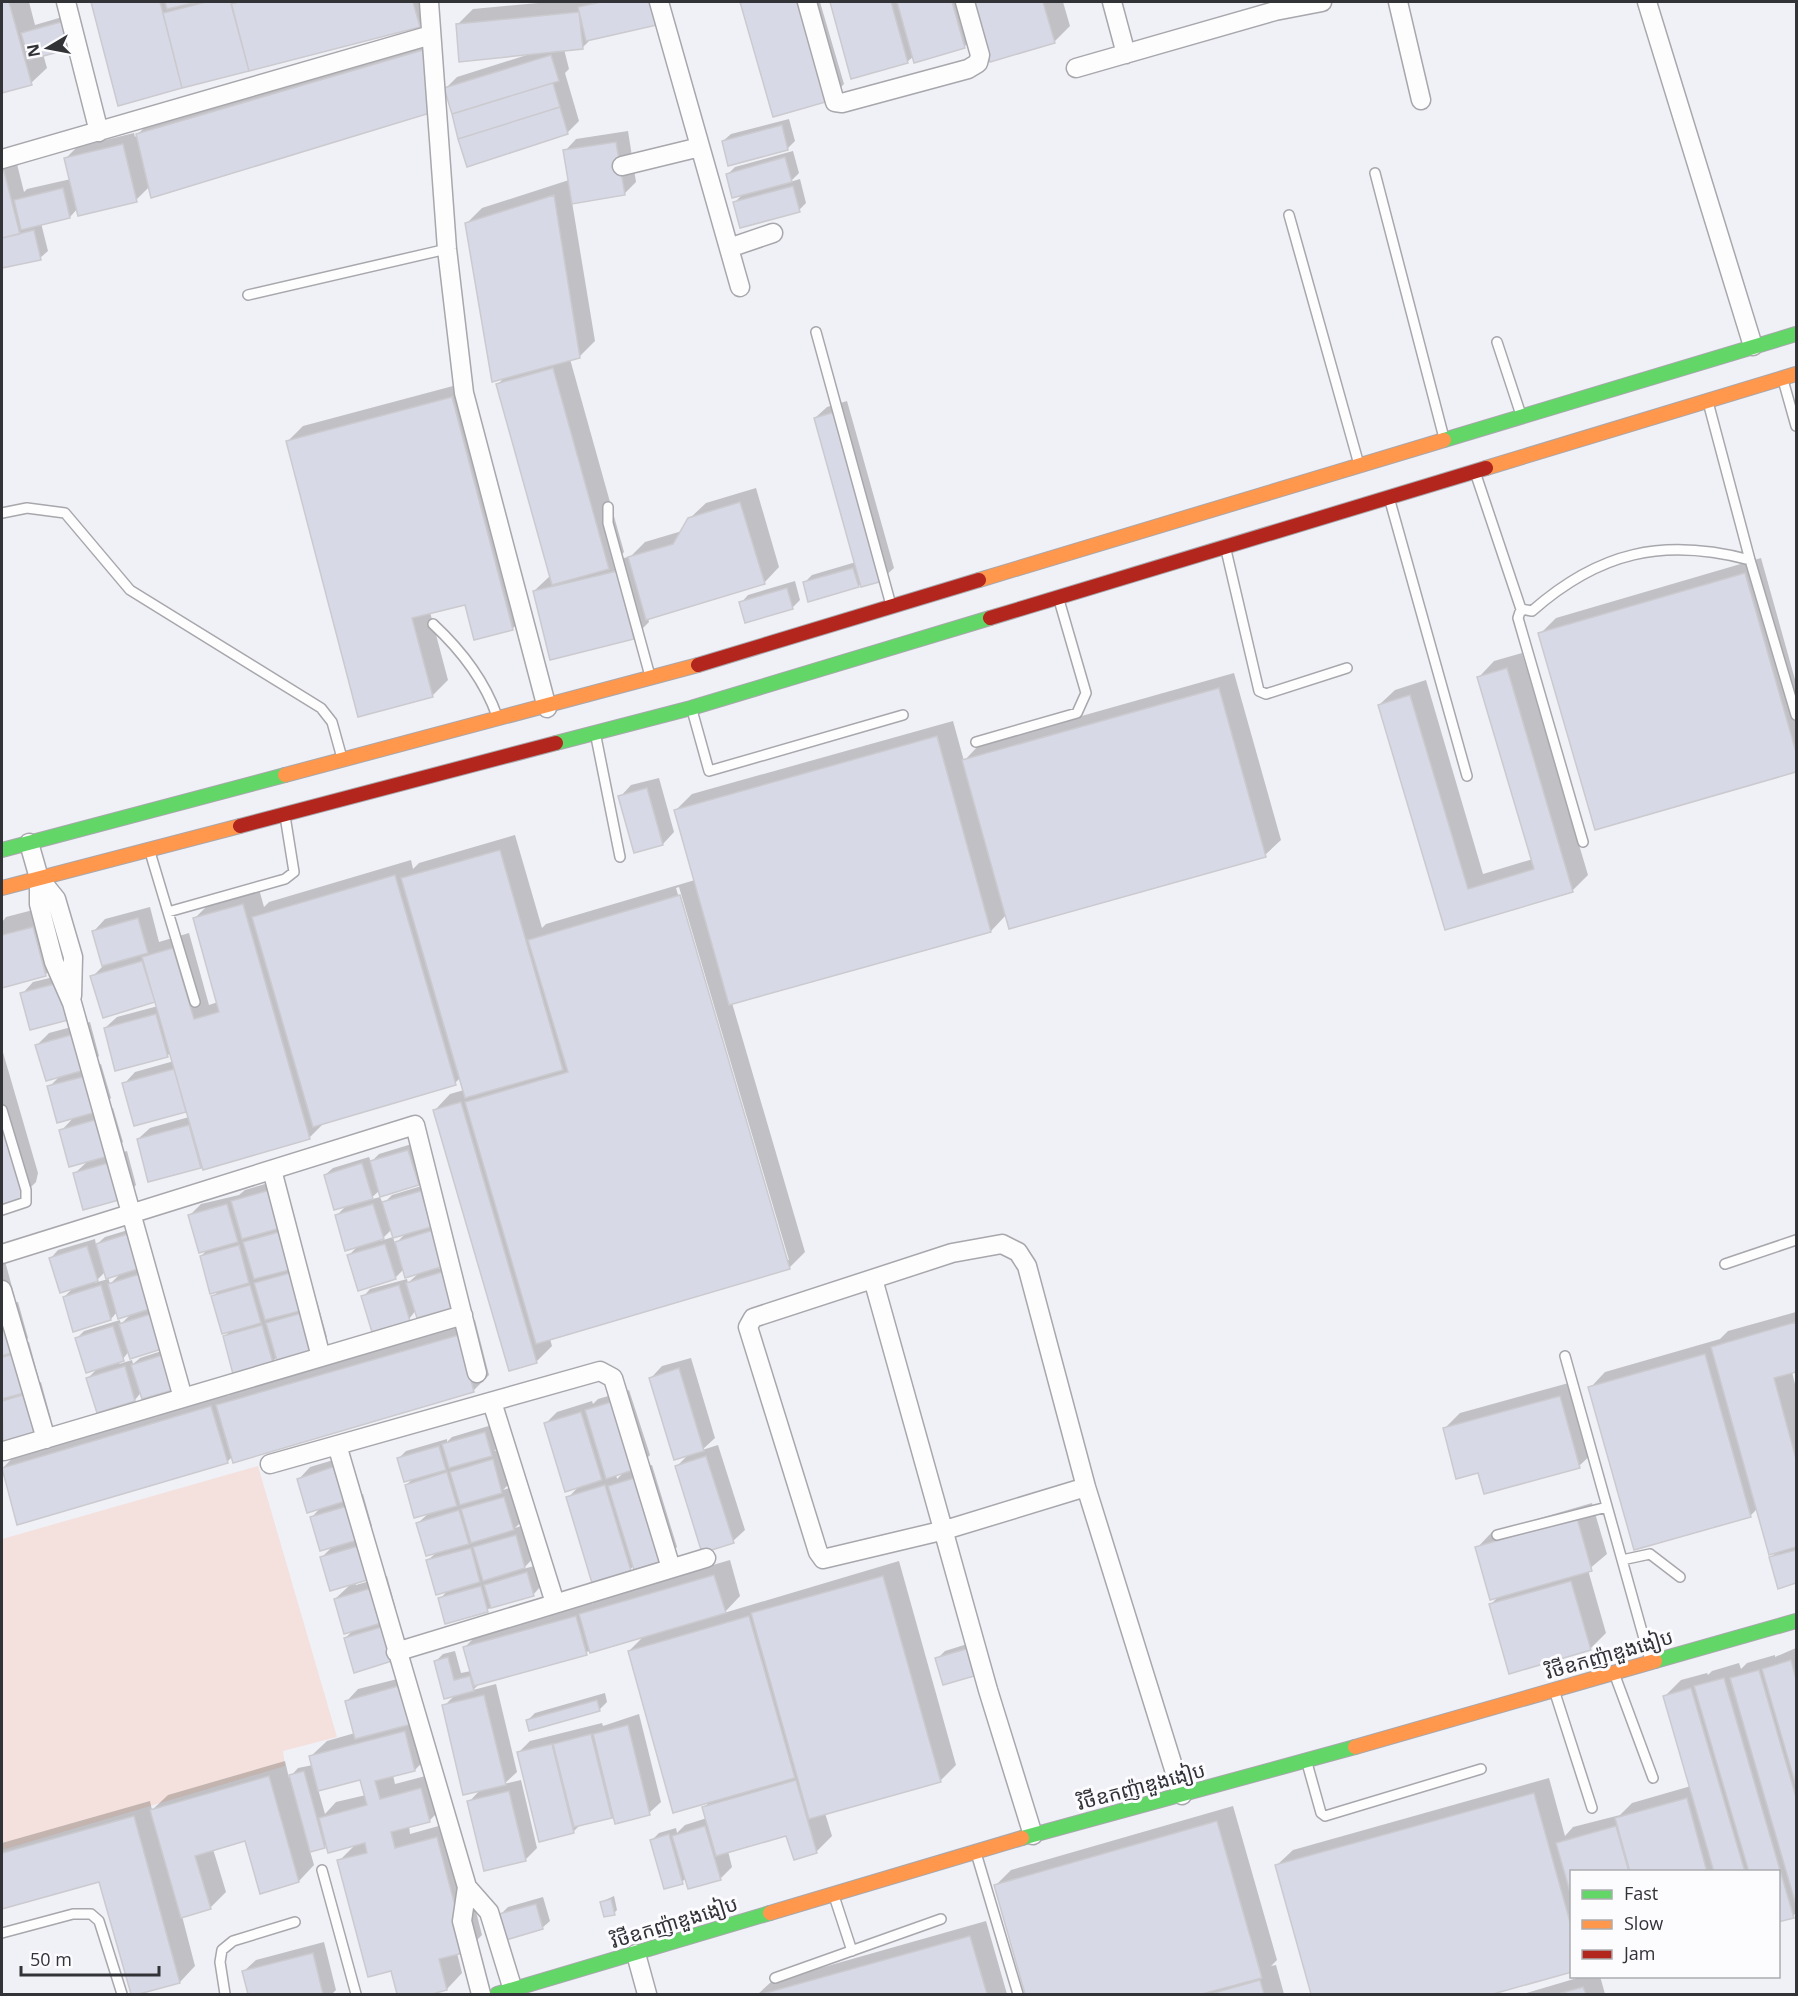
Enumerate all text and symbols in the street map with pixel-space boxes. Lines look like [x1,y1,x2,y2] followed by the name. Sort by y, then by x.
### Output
[18,18,78,78] north arrow
[21,42,45,59] text: N
[1542,1623,1676,1685] street label: វិថីឧកញ៉ាឌួងងៀប
[1074,1756,1208,1816] street label: វិថីឧកញ៉ាឌួងងៀប
[1570,1870,1780,1978] legend
[1624,1881,1658,1905] text: Fast
[607,1890,741,1954] street label: វិថីឧកញ៉ាឌួងងៀប
[1624,1911,1663,1935] text: Slow
[21,1939,159,1977] scale bar
[1622,1941,1656,1965] text: Jam
[30,1947,72,1971] text: 50 m

